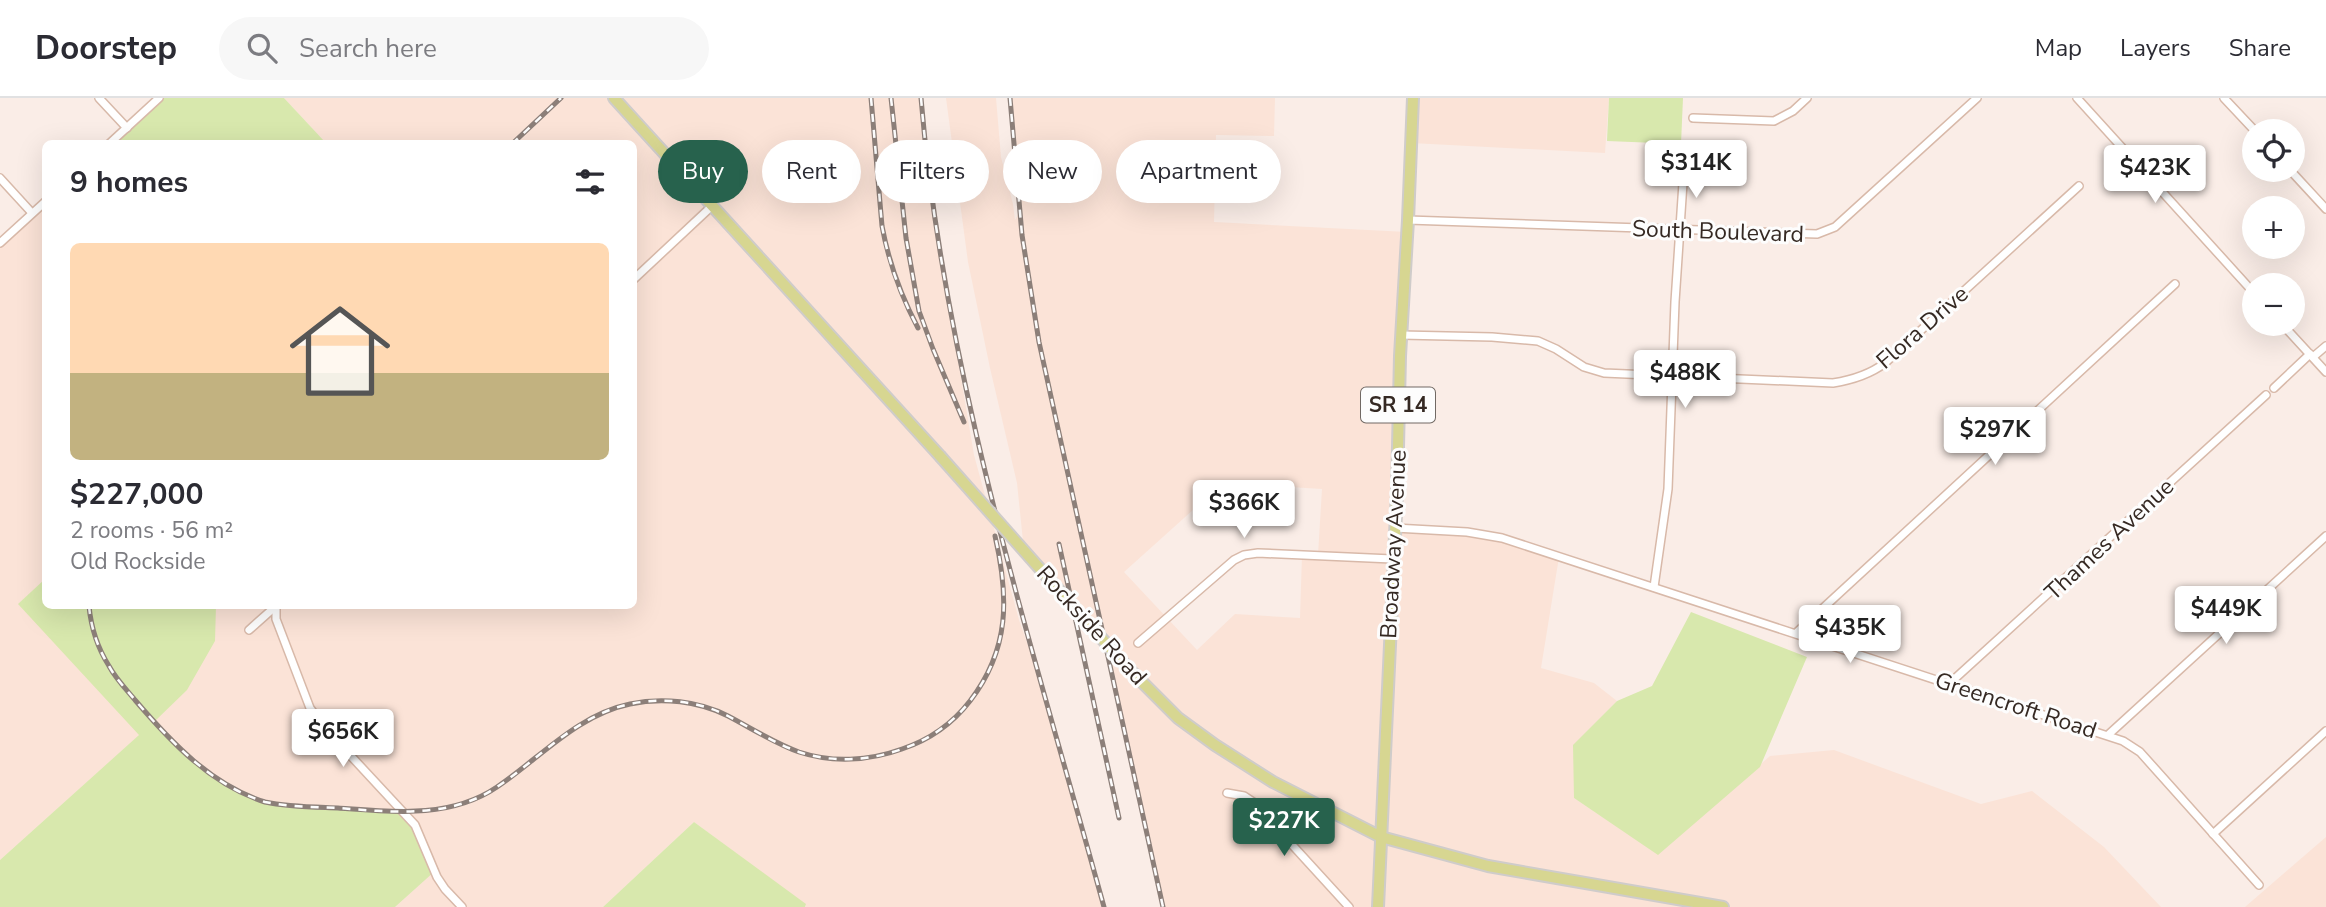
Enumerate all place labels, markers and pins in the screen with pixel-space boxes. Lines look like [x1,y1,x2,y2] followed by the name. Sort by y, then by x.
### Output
[1647,140,1745,200] pin: $314K
[2106,146,2204,205] pin: $423K
[1636,350,1734,410] pin: $488K
[1946,408,2044,467] pin: $297K
[1195,480,1293,540] pin: $366K
[2177,587,2275,646] pin: $449K
[1801,606,1899,665] pin: $435K
[294,710,392,769] pin: $656K
[1235,798,1333,858] pin: $227K

